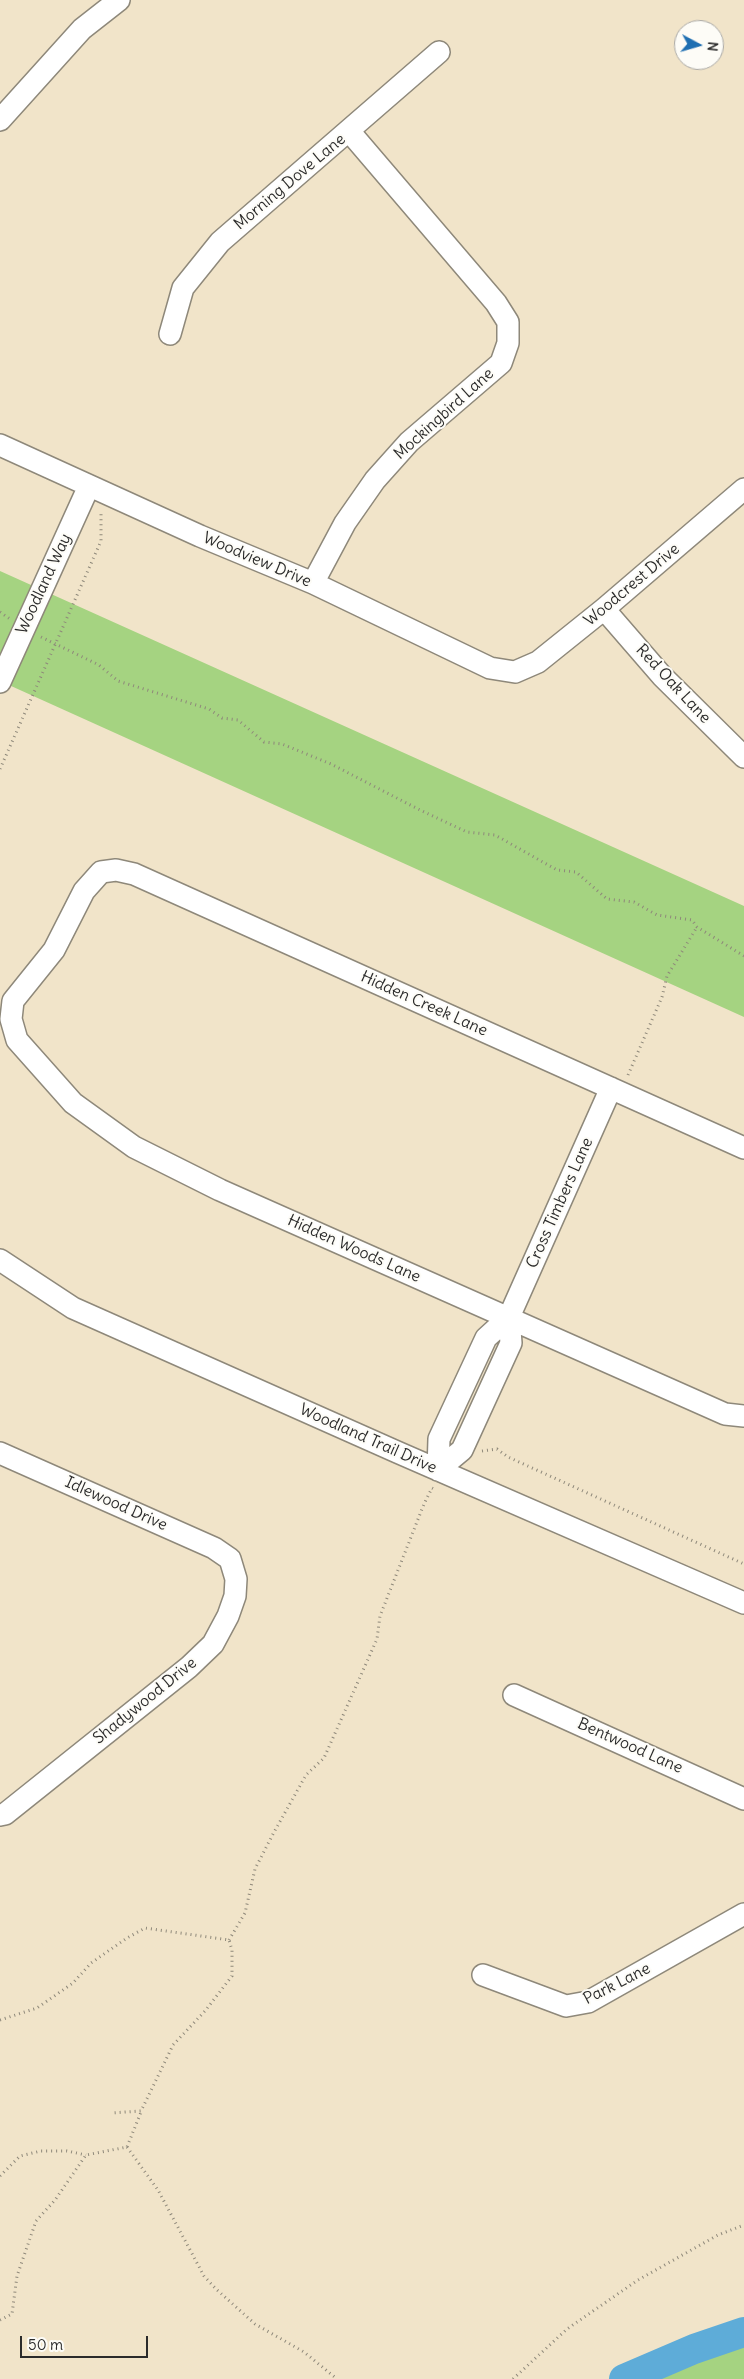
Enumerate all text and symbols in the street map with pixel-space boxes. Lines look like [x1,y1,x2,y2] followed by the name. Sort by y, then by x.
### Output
[674,20,724,70] north arrow
[703,41,722,52] text: N
[230,130,350,234] street label: Morning Dove Lane
[390,364,498,464] street label: Mockingbird Lane
[200,529,314,591] street label: Woodview Drive
[12,531,76,637] street label: Woodland Way
[580,540,684,630] street label: Woodcrest Drive
[632,641,714,727] street label: Red Oak Lane
[358,967,490,1041] street label: Hidden Creek Lane
[523,1135,597,1271] street label: Cross Timbers Lane
[285,1211,423,1287] street label: Hidden Woods Lane
[296,1400,440,1478] street label: Woodland Trail Drive
[62,1473,170,1535] street label: Idlewood Drive
[89,1653,201,1749] street label: Shadywood Drive
[574,1714,686,1778] street label: Bentwood Lane
[580,1959,654,2009] street label: Park Lane
[22,2326,150,2358] scale bar
[28,2335,63,2354] text: 50 m

